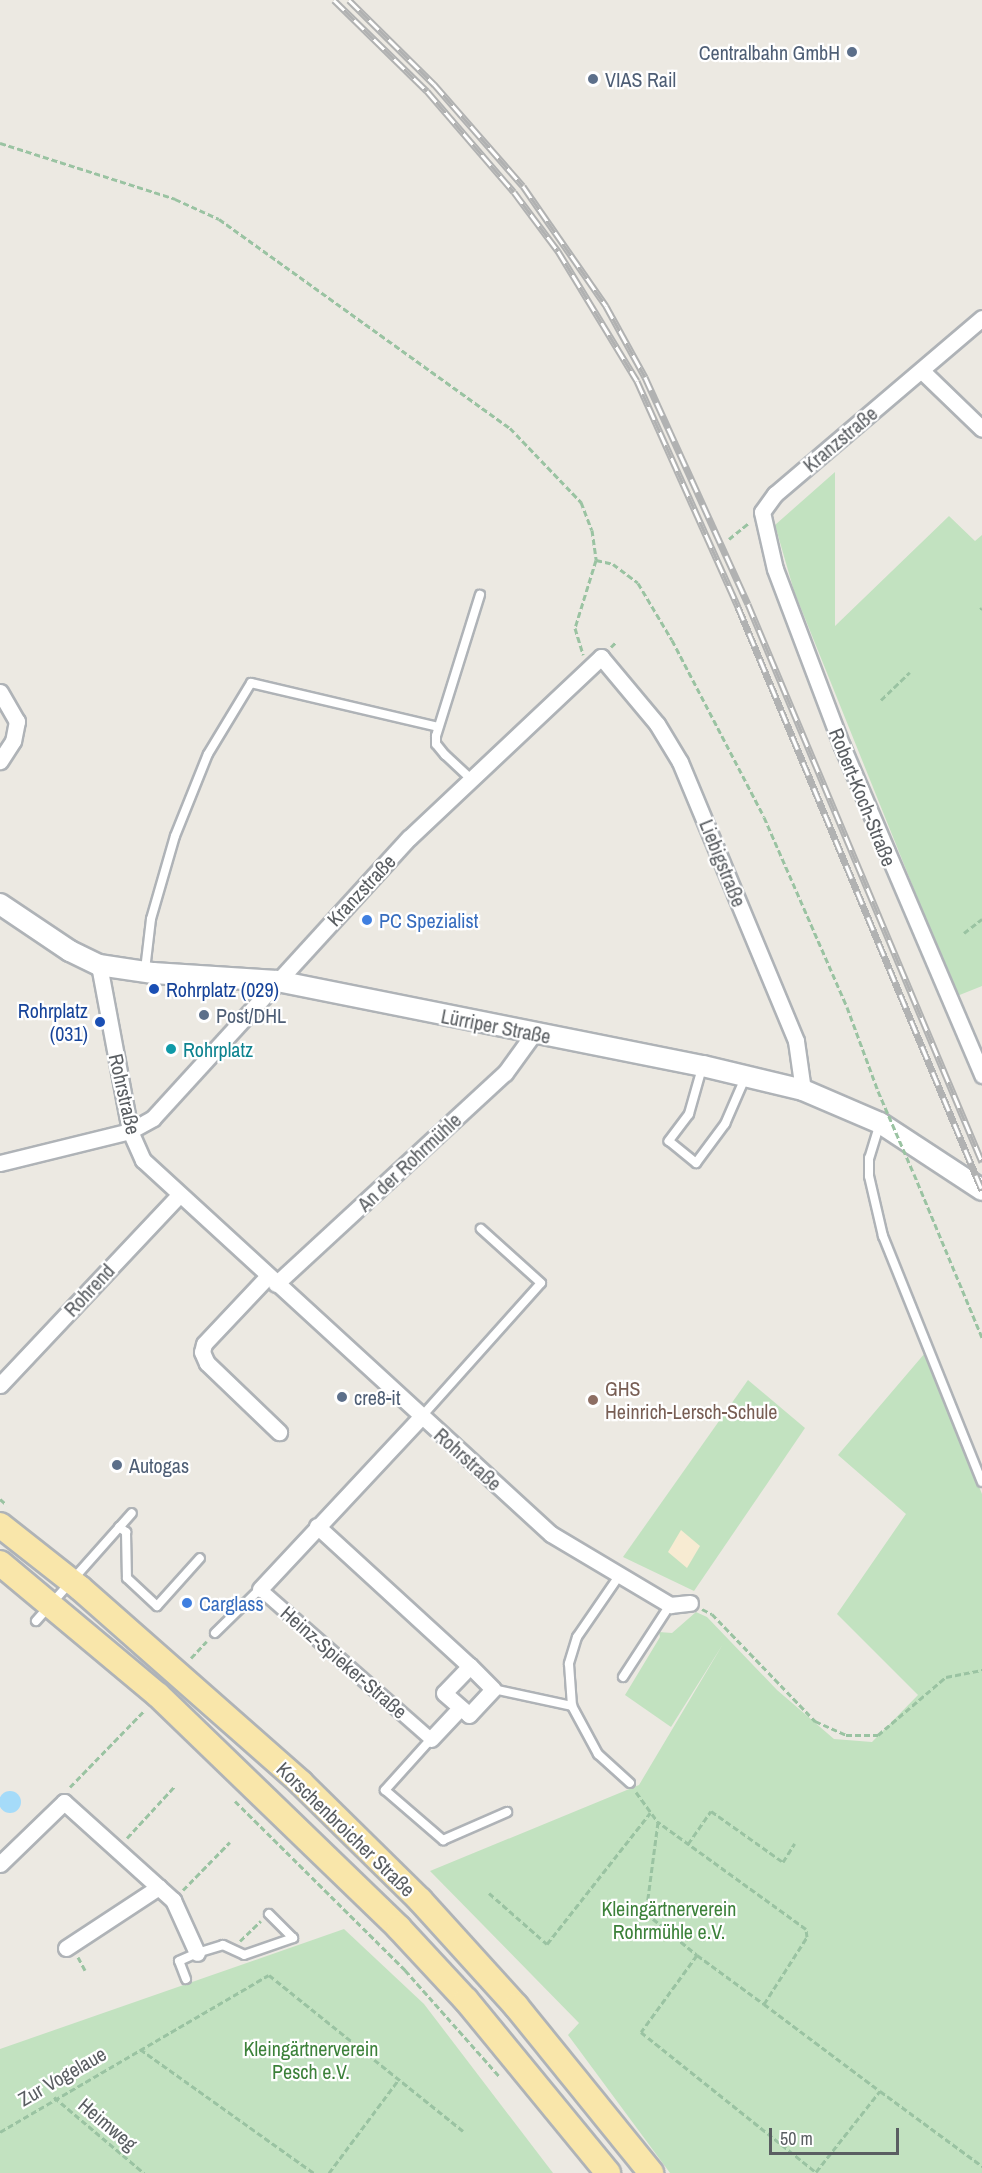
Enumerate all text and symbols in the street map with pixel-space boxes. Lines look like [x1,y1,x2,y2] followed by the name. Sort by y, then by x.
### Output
[699,40,840,64] place label: Centralbahn GmbH
[845,45,859,59] marker: Centralbahn GmbH
[605,67,676,91] place label: VIAS Rail
[586,72,600,86] marker: VIAS Rail
[798,401,882,477] street label: Kranzstraße
[824,724,902,870] street label: Robert-Koch-Straße
[695,816,751,910] street label: Liebigstraße
[322,849,400,931] street label: Kranzstraße
[379,908,478,932] place label: PC Spezialist
[360,913,374,927] marker: PC Spezialist
[166,977,279,1001] place label: Rohrplatz (029)
[147,982,161,996] marker: Rohrplatz (029)
[18,999,88,1046] place label: Rohrplatz (031)
[216,1003,286,1027] place label: Post/DHL
[439,1004,553,1048] street label: Lürriper Straße
[197,1008,211,1022] marker: Post/DHL
[93,1015,107,1029] marker: Rohrplatz (031)
[183,1037,253,1061] place label: Rohrplatz
[164,1042,178,1056] marker: Rohrplatz
[104,1051,146,1137] street label: Rohrstraße
[352,1108,466,1216] street label: An der Rohrmühle
[59,1259,119,1321] street label: Rohrend
[605,1376,777,1423] place label: GHS Heinrich-Lersch-Schule
[354,1385,400,1409] place label: cre8-it
[335,1390,349,1404] marker: cre8-it
[586,1393,600,1407] marker: GHS Heinrich-Lersch-Schule
[429,1423,507,1495] street label: Rohrstraße
[129,1453,189,1477] place label: Autogas
[110,1458,124,1472] marker: Autogas
[199,1591,264,1615] place label: Carglass
[180,1596,194,1610] marker: Carglass
[276,1601,412,1723] street label: Heinz-Spieker-Straße
[272,1757,420,1901] street label: Korschenbroicher Straße
[602,1897,736,1944] park label: Kleingärtnerverein Rohrmühle e.V.
[244,2037,378,2084] park label: Kleingärtnerverein Pesch e.V.
[14,2041,110,2111] street label: Zur Vogelaue
[74,2093,142,2155] street label: Heimweg
[772,2116,902,2154] scale bar
[780,2126,813,2151] text: 50 m

